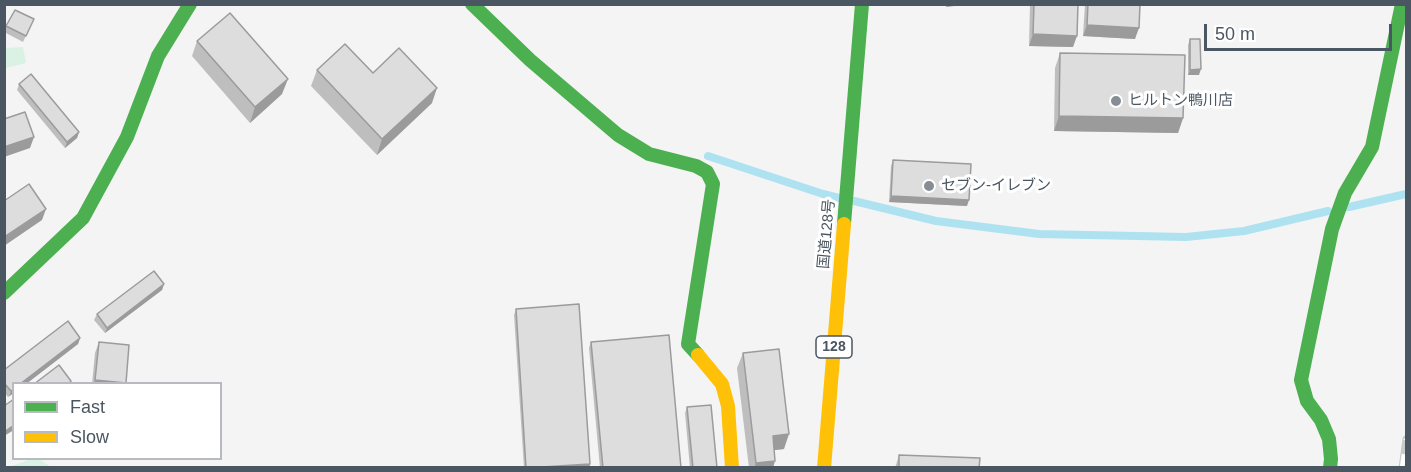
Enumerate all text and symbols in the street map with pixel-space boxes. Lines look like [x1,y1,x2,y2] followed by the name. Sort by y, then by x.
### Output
[1207,12,1394,50] scale bar
[1215,24,1255,44] text: 50 m
[1128,92,1233,110] place label: ヒルトン鴨川店
[1109,94,1123,108] marker: ヒルトン鴨川店
[941,177,1051,195] place label: セブン-イレブン
[922,179,936,193] marker: セブン-イレブン
[815,198,839,270] street label: 国道128号
[816,336,852,358] road number: 128
[12,382,222,460] legend
[70,397,105,417] text: Fast
[70,427,109,447] text: Slow

